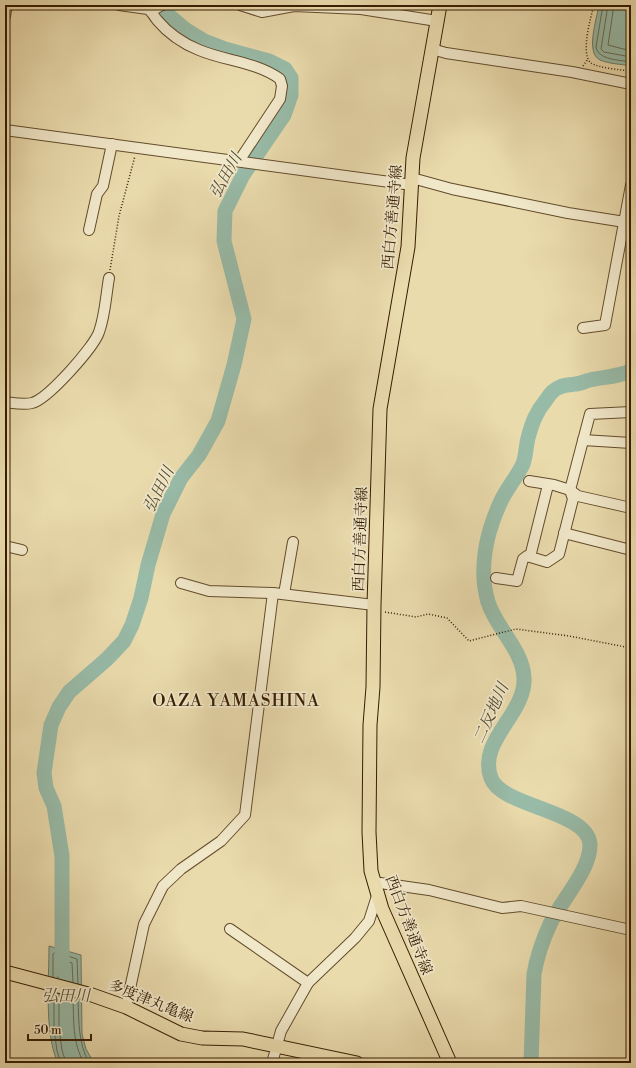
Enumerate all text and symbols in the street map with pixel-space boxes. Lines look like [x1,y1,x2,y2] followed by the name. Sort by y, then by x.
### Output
[205,148,247,201] water label: 弘田川
[378,164,407,270] street label: 西白方善通寺線
[139,462,179,515] water label: 弘田川
[349,486,372,592] street label: 西白方善通寺線
[469,678,514,747] water label: 二反地川
[152,690,320,712] district label: OAZA YAMASHINA
[381,873,436,978] street label: 西白方善通寺線
[106,976,196,1027] street label: 多度津丸亀線
[42,986,92,1006] water label: 弘田川
[28,1016,91,1042] scale bar
[34,1023,62,1038] text: 50 m

